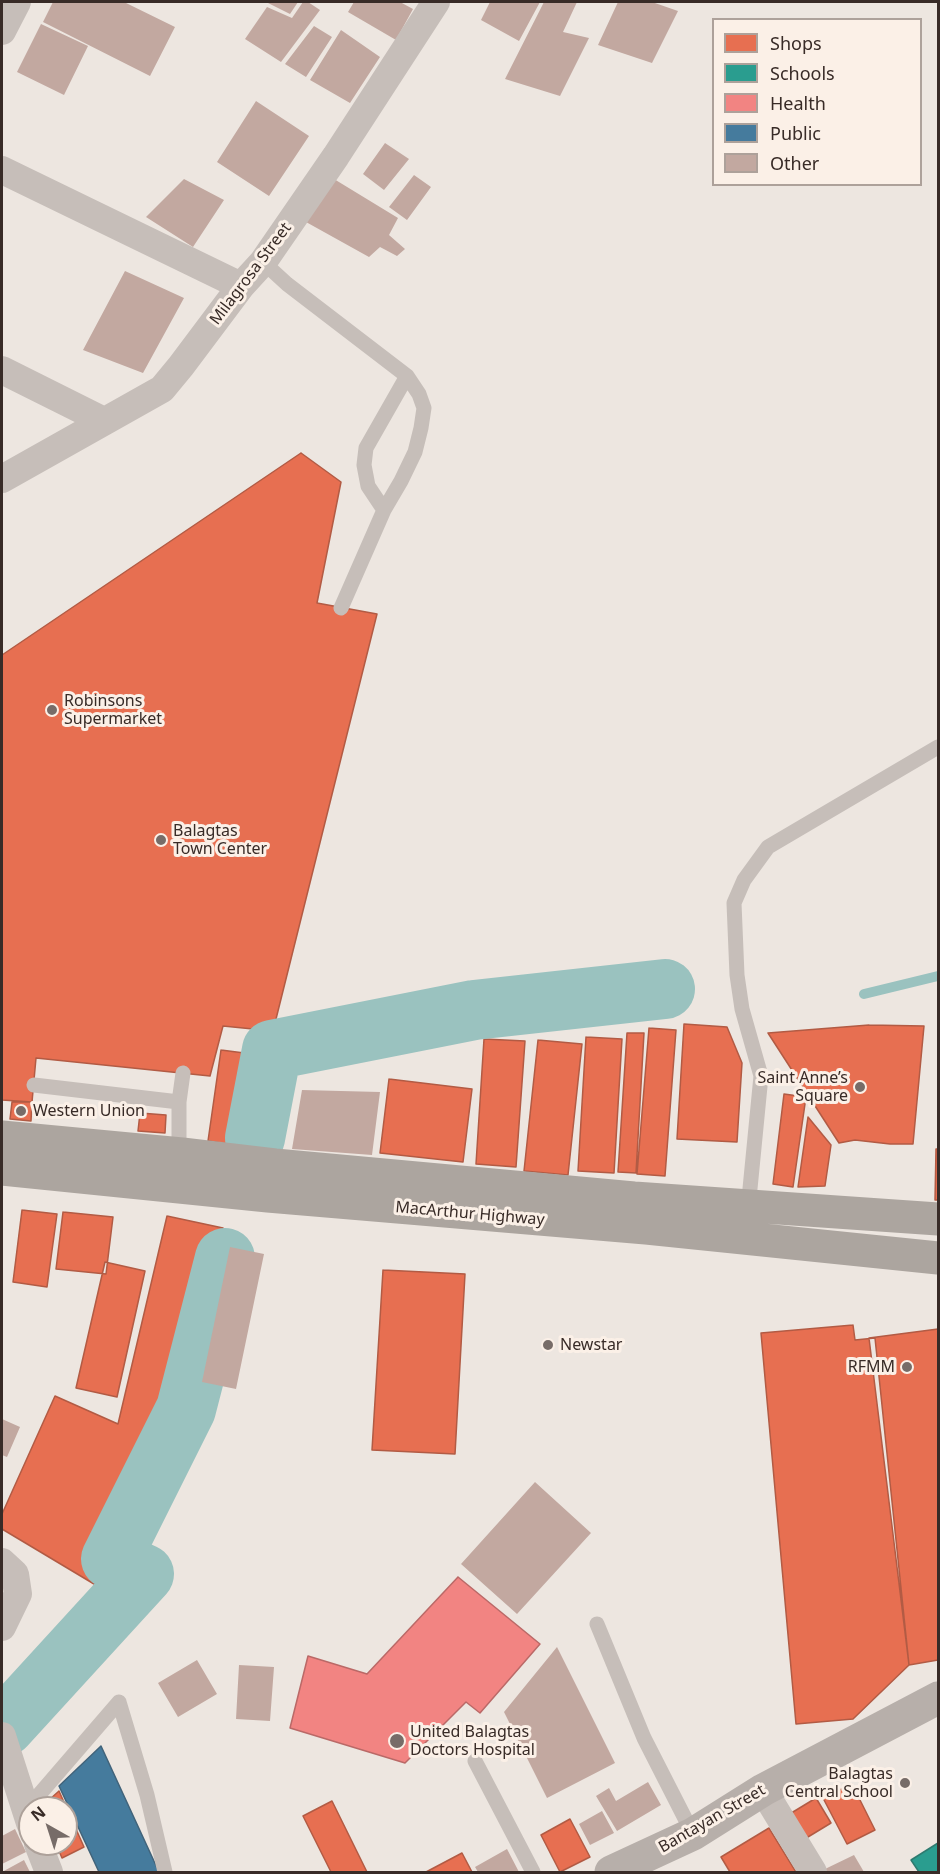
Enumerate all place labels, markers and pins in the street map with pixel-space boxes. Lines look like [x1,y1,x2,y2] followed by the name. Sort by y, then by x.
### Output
[64,691,162,729] place label: Robinsons Supermarket
[45,703,59,717] marker: Robinsons Supermarket
[173,821,267,859] place label: Balagtas Town Center
[154,833,168,847] marker: Balagtas Town Center
[757,1068,848,1106] place label: Saint Anne’s Square
[853,1080,867,1094] marker: Saint Anne’s Square
[33,1101,145,1121] place label: Western Union
[14,1104,28,1118] marker: Western Union
[560,1335,622,1355] place label: Newstar
[541,1338,555,1352] marker: Newstar
[848,1357,895,1377] place label: RFMM
[900,1360,914,1374] marker: RFMM
[410,1722,535,1760] place label: United Balagtas Doctors Hospital
[388,1732,406,1750] marker: United Balagtas Doctors Hospital
[785,1764,893,1802] place label: Balagtas Central School
[898,1776,912,1790] marker: Balagtas Central School

